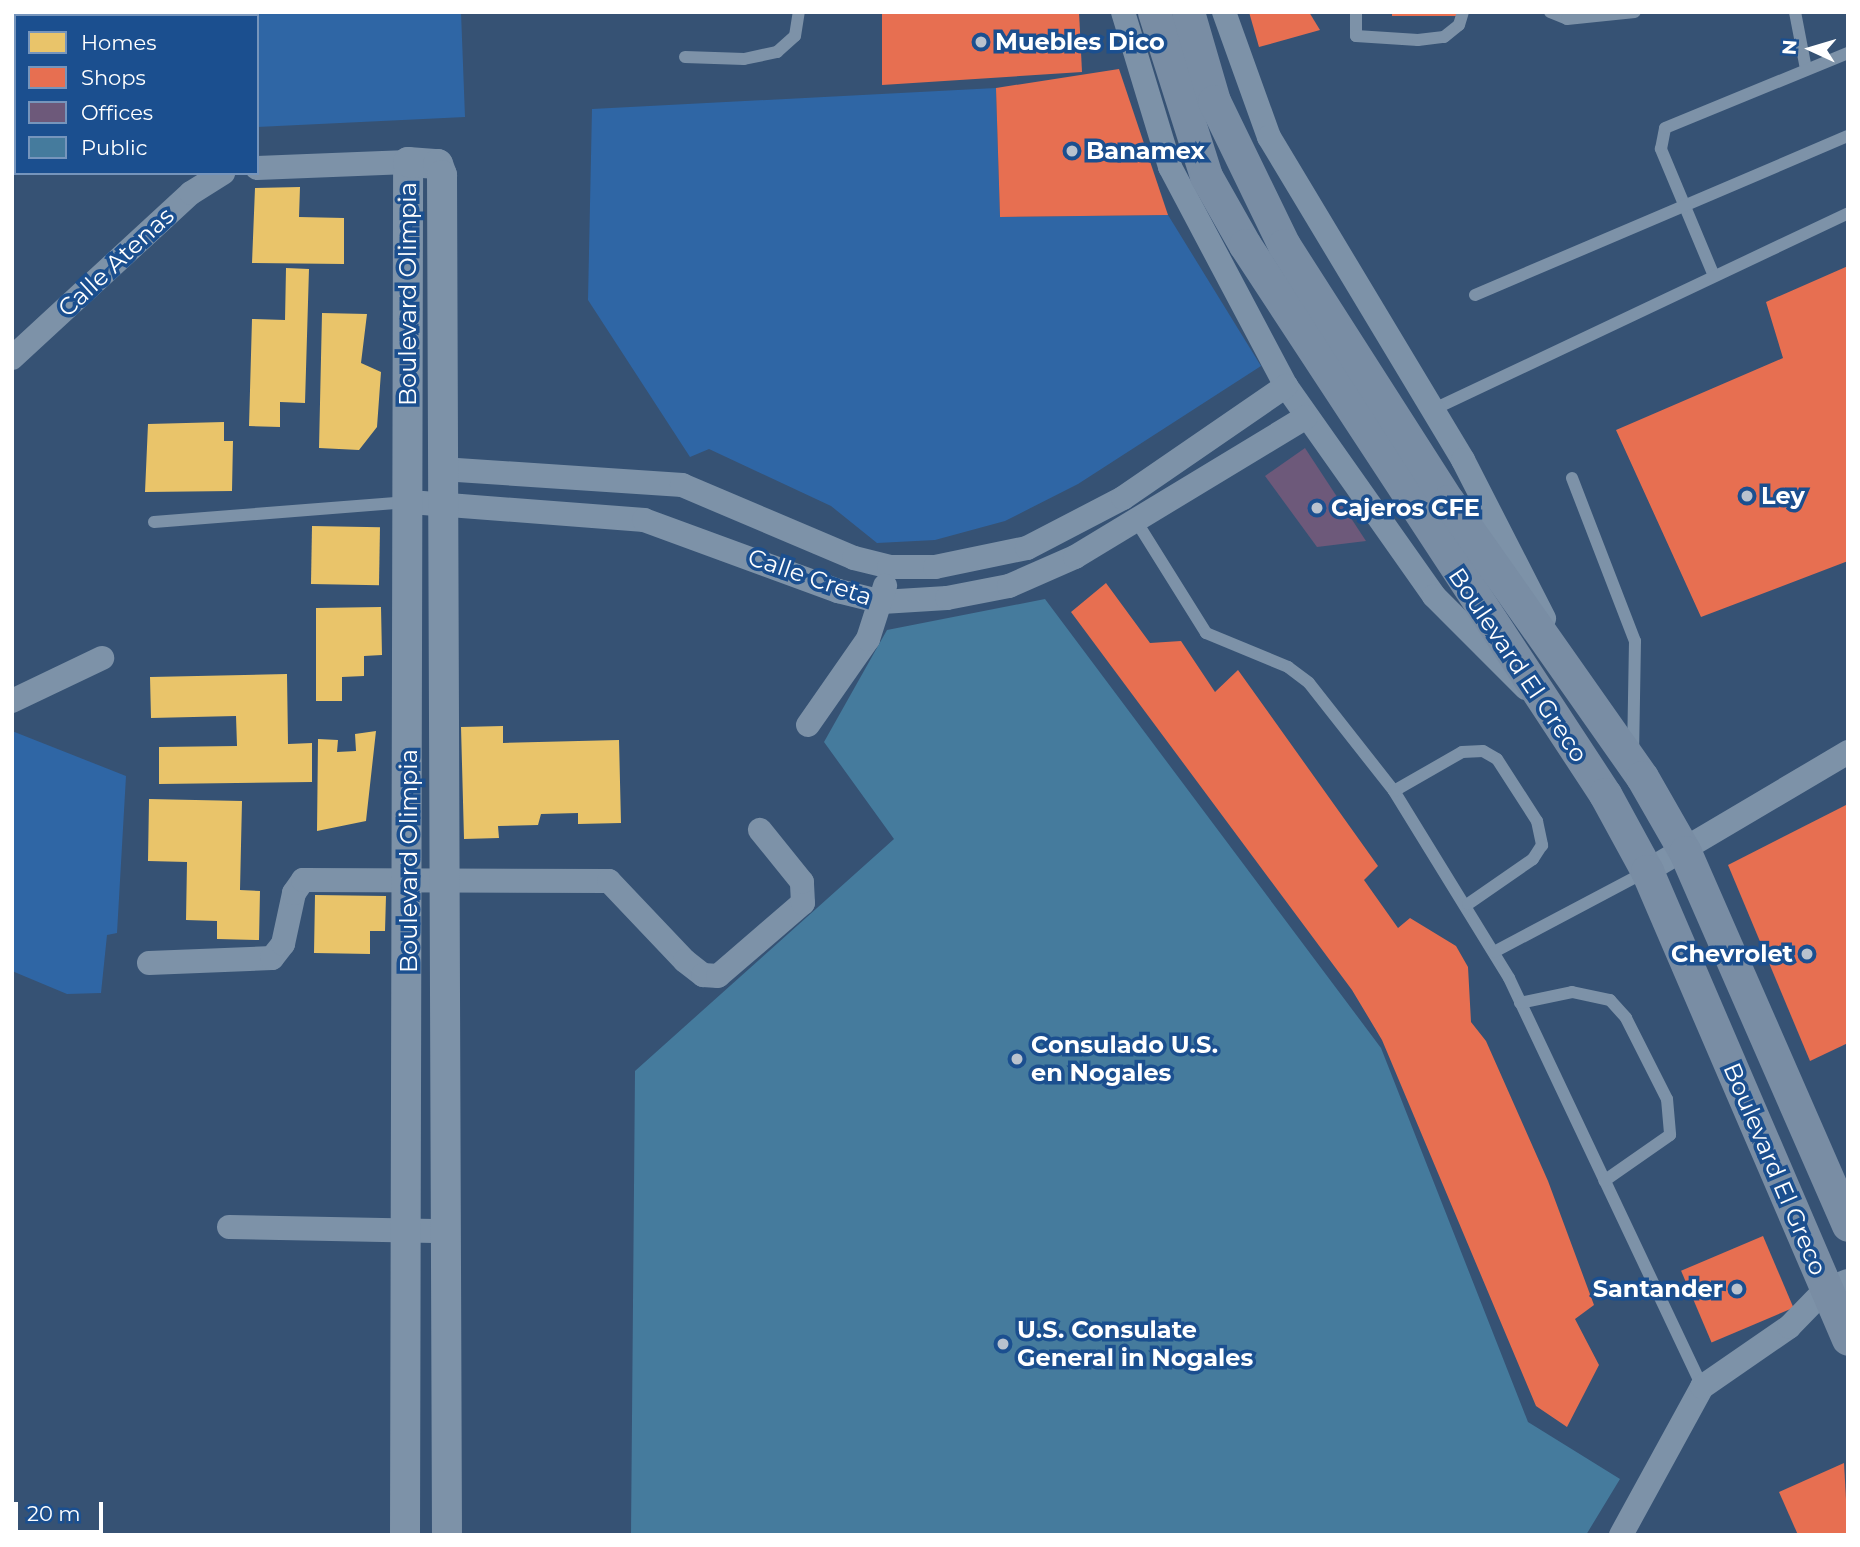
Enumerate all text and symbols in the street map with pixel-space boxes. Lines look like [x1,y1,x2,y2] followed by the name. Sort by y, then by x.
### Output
[14,14,259,175] legend
[1776,14,1846,84] north arrow
[995,28,1165,56] place label: Muebles Dico
[81,30,156,55] text: Homes
[973,34,989,50] marker: Muebles Dico
[1778,39,1802,56] text: N
[81,65,146,90] text: Shops
[81,100,153,125] text: Offices
[81,135,148,160] text: Public
[1086,137,1205,165] place label: Banamex
[1064,143,1080,159] marker: Banamex
[394,182,422,406] street label: Boulevard Olimpia
[52,201,180,323] street label: Calle Atenas
[1761,482,1805,510] place label: Ley
[1739,488,1755,504] marker: Ley
[1331,494,1480,522] place label: Cajeros CFE
[1309,500,1325,516] marker: Cajeros CFE
[744,542,876,612] street label: Calle Creta
[1442,562,1594,768] street label: Boulevard El Greco
[395,749,423,973] street label: Boulevard Olimpia
[1671,940,1793,968] place label: Chevrolet
[1799,946,1815,962] marker: Chevrolet
[1031,1031,1218,1087] place label: Consulado U.S. en Nogales
[1009,1051,1025,1067] marker: Consulado U.S. en Nogales
[1717,1058,1833,1280] street label: Boulevard El Greco
[1593,1275,1723,1303] place label: Santander
[1729,1281,1745,1297] marker: Santander
[1017,1316,1253,1372] place label: U.S. Consulate General in Nogales
[995,1336,1011,1352] marker: U.S. Consulate General in Nogales
[18,1488,107,1532] scale bar
[27,1501,81,1526] text: 20 m

